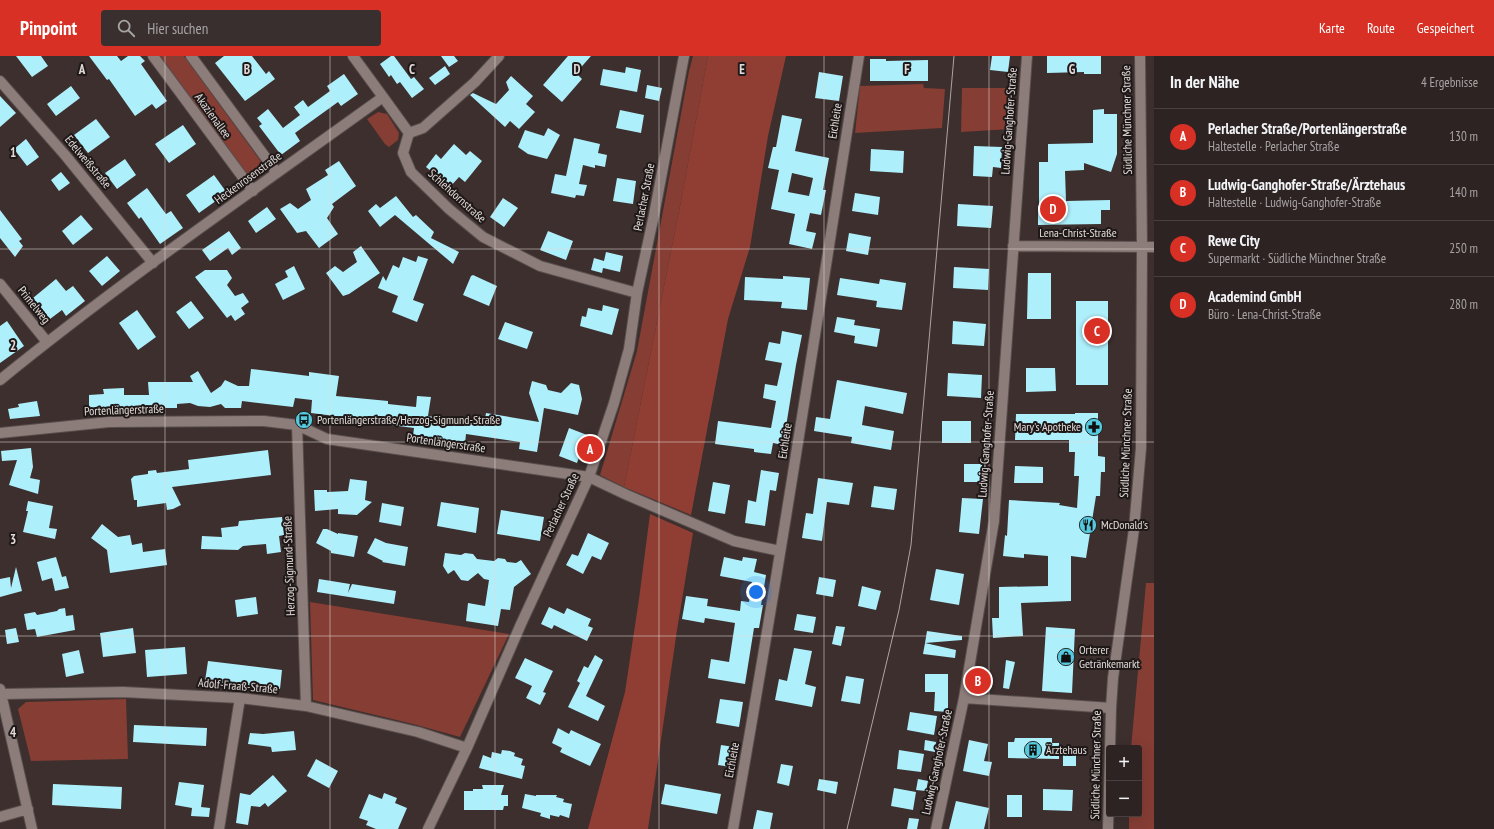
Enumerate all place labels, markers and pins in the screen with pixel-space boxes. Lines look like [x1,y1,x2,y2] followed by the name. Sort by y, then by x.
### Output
[1040,194,1066,224] pin: D
[1084,316,1110,346] pin: C
[294,410,314,430] bus stop icon: Portenlängerstraße/Herzog-Sigmund-Straße
[317,412,500,427] place label: Portenlängerstraße/Herzog-Sigmund-Straße
[1084,417,1104,437] pharmacy icon: Mary's Apotheke
[1014,419,1081,434] place label: Mary's Apotheke
[577,434,603,464] pin: A
[1078,515,1098,535] restaurant icon: McDonald's
[1101,517,1148,532] place label: McDonald's
[1079,642,1141,671] place label: Orterer Getränkemarkt
[1056,647,1076,667] shop icon: Orterer Getränkemarkt
[965,666,991,696] pin: B
[1023,740,1043,760] building icon: Ärztehaus
[1046,742,1087,757] place label: Ärztehaus

